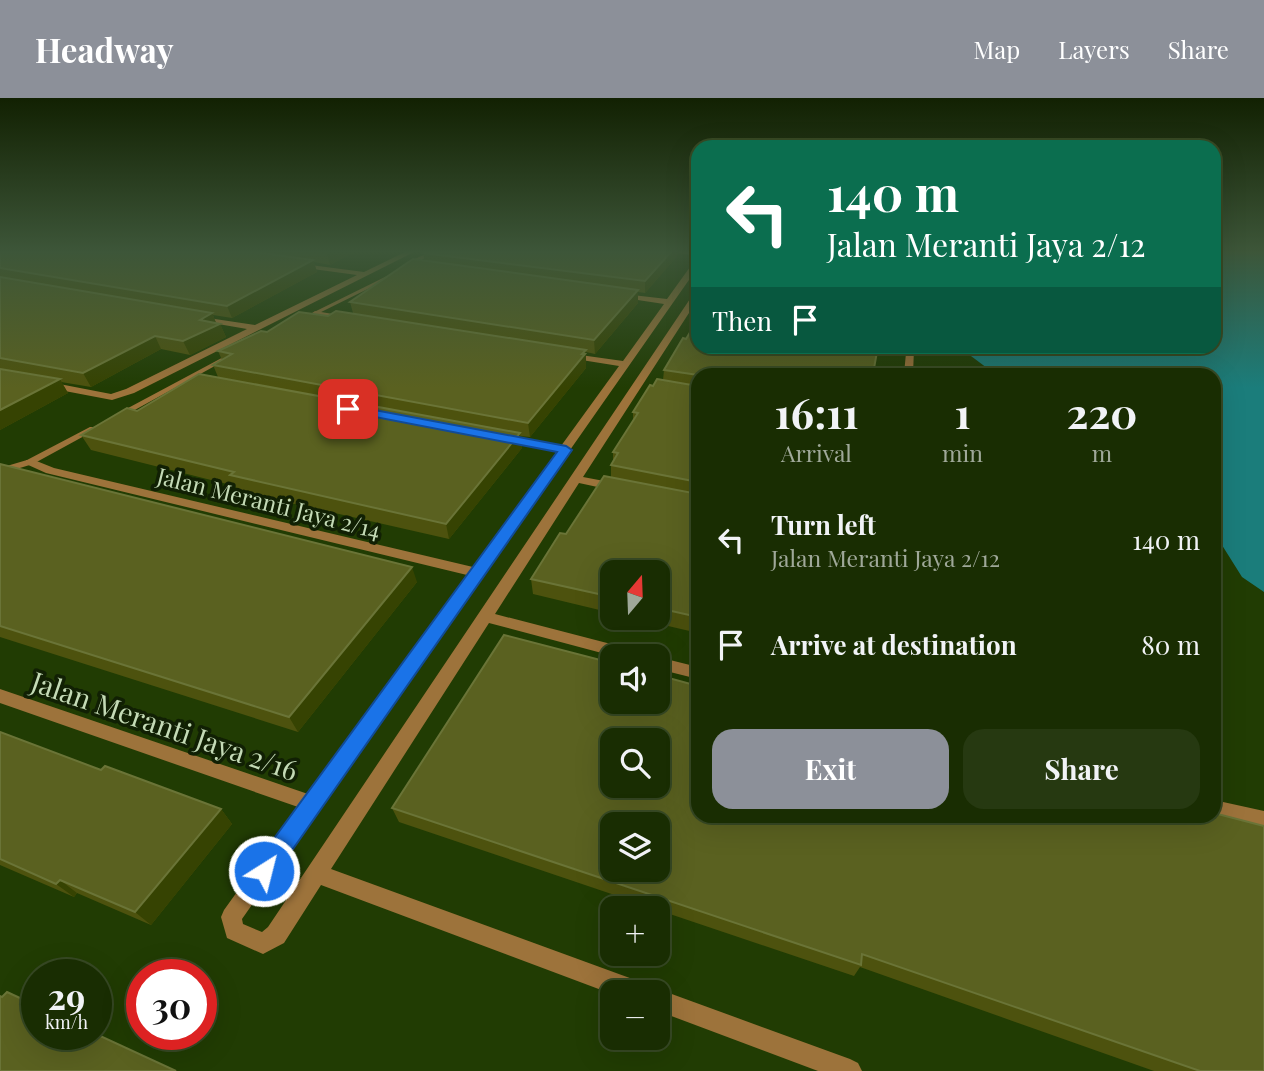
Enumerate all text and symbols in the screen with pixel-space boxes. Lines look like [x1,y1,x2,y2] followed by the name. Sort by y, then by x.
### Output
[35,27,174,71] text: Headway
[974,33,1020,65] text: Map
[1058,33,1130,65] text: Layers
[1168,33,1229,65] text: Share
[827,159,959,224] text: 140 m
[712,168,803,259] icon: left
[827,222,1146,265] text: Jalan Meranti Jaya 2/12
[786,301,824,339] icon: arrive
[712,303,772,338] text: Then
[318,379,378,439] pin
[775,384,859,440] text: 16:11
[954,384,971,440] text: 1
[1066,384,1137,440] text: 220
[329,390,367,428] icon: arrive
[781,437,852,468] text: Arrival
[942,437,983,468] text: min
[1092,437,1112,468] text: m
[153,459,384,545] street label: Jalan Meranti Jaya 2/14
[771,507,876,542] text: Turn left
[712,521,750,559] icon: left
[1132,522,1200,557] text: 140 m
[771,542,1000,573] text: Jalan Meranti Jaya 2/12
[600,560,670,630] north arrow
[600,560,670,1050] map controls
[712,626,750,664] icon: arrive
[771,627,1017,662] text: Arrive at destination
[1141,627,1200,662] text: 80 m
[600,644,670,714] button: sound
[26,662,303,788] street label: Jalan Meranti Jaya 2/16
[600,728,670,798] button: search
[712,729,949,809] button: Exit
[963,729,1200,809] button: Share
[600,812,670,882] button: layers
[227,834,301,908] position arrow
[600,896,670,966] button: +
[126,959,217,1050] speed limit sign: 30
[48,972,85,1019] text: 29
[600,980,670,1050] button: −
[45,1010,88,1034] text: km/h

